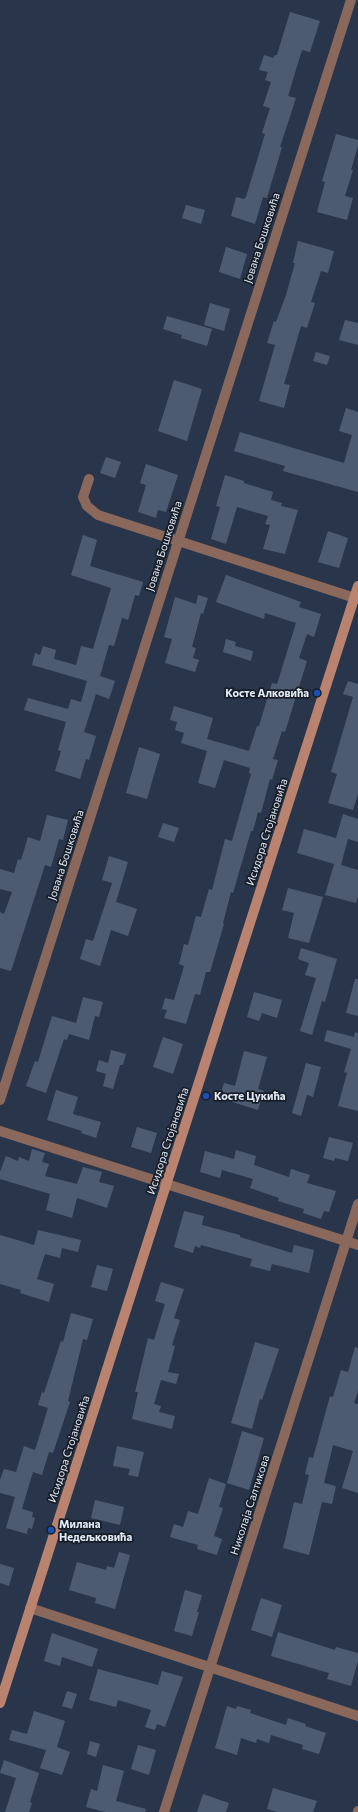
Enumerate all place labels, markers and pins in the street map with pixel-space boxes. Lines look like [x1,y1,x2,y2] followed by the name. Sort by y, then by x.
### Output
[225,686,309,700] place label: Косте Алковића
[312,688,322,698] marker: Косте Алковића
[214,1089,286,1103] place label: Косте Цукића
[201,1091,211,1101] marker: Косте Цукића
[59,1517,132,1543] place label: Милана Недељковића
[46,1525,56,1535] marker: Милана Недељковића

